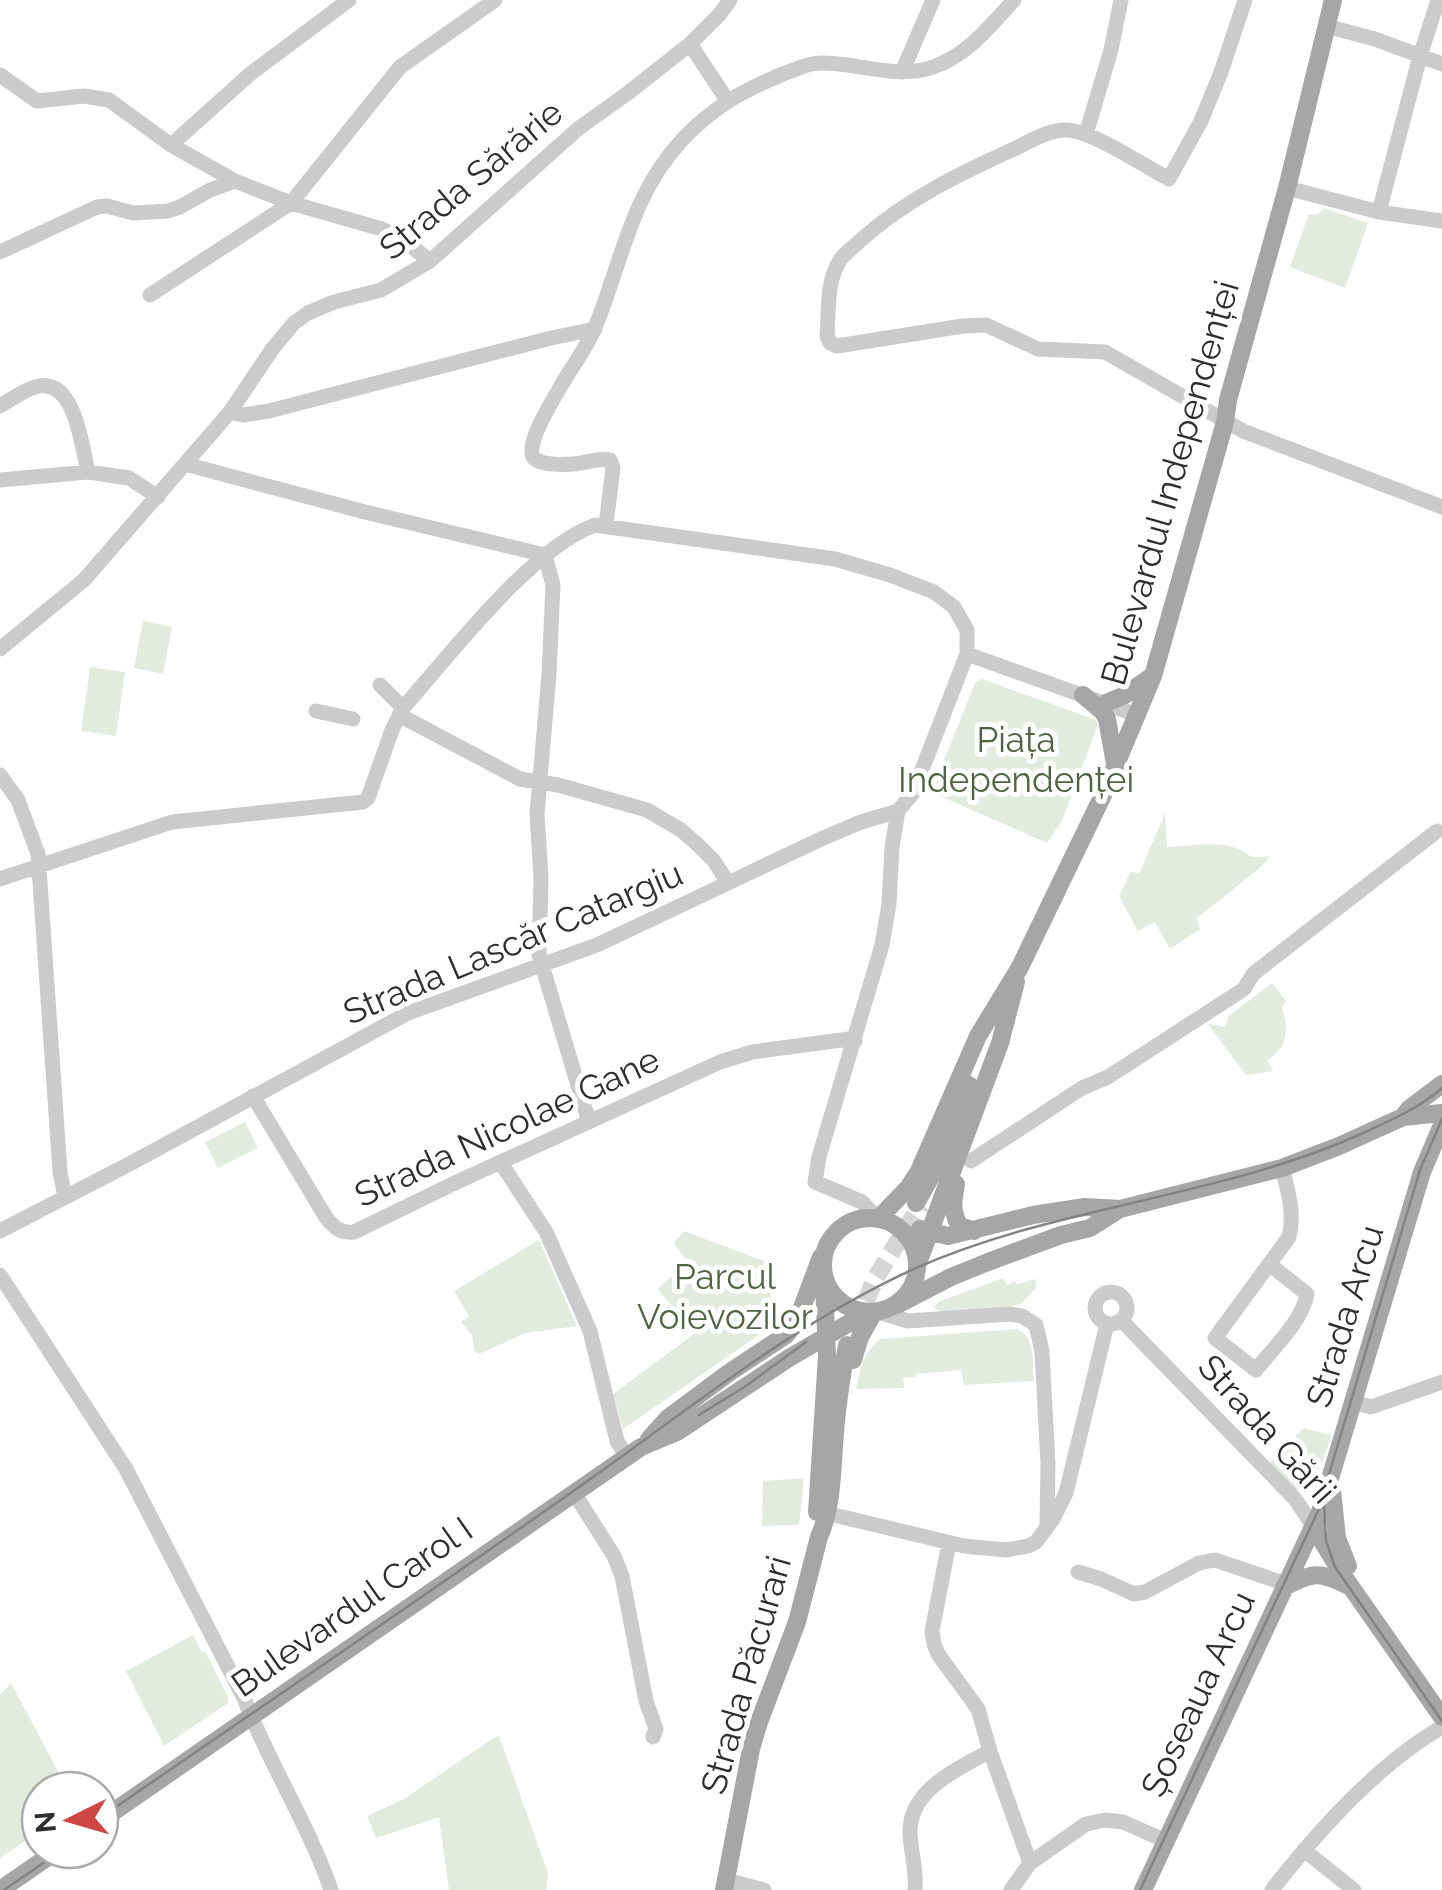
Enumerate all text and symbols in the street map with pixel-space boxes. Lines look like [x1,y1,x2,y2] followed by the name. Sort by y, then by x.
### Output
[371,91,570,268] street label: Strada Sărărie
[1092,276,1247,690] street label: Bulevardul Independenței
[898,719,1134,800] park label: Piața Independenței
[337,852,689,1033] street label: Strada Lascăr Catargiu
[348,1038,666,1215] street label: Strada Nicolae Gane
[1297,1220,1392,1412] street label: Strada Arcu
[637,1256,813,1337] park label: Parcul Voievozilor
[1190,1346,1345,1511] street label: Strada Gării
[223,1508,480,1705] street label: Bulevardul Carol I
[692,1551,799,1799] street label: Strada Păcurari
[1132,1585,1263,1803] street label: Șoseaua Arcu
[20,1770,120,1870] north arrow
[28,1810,63,1834] text: N

